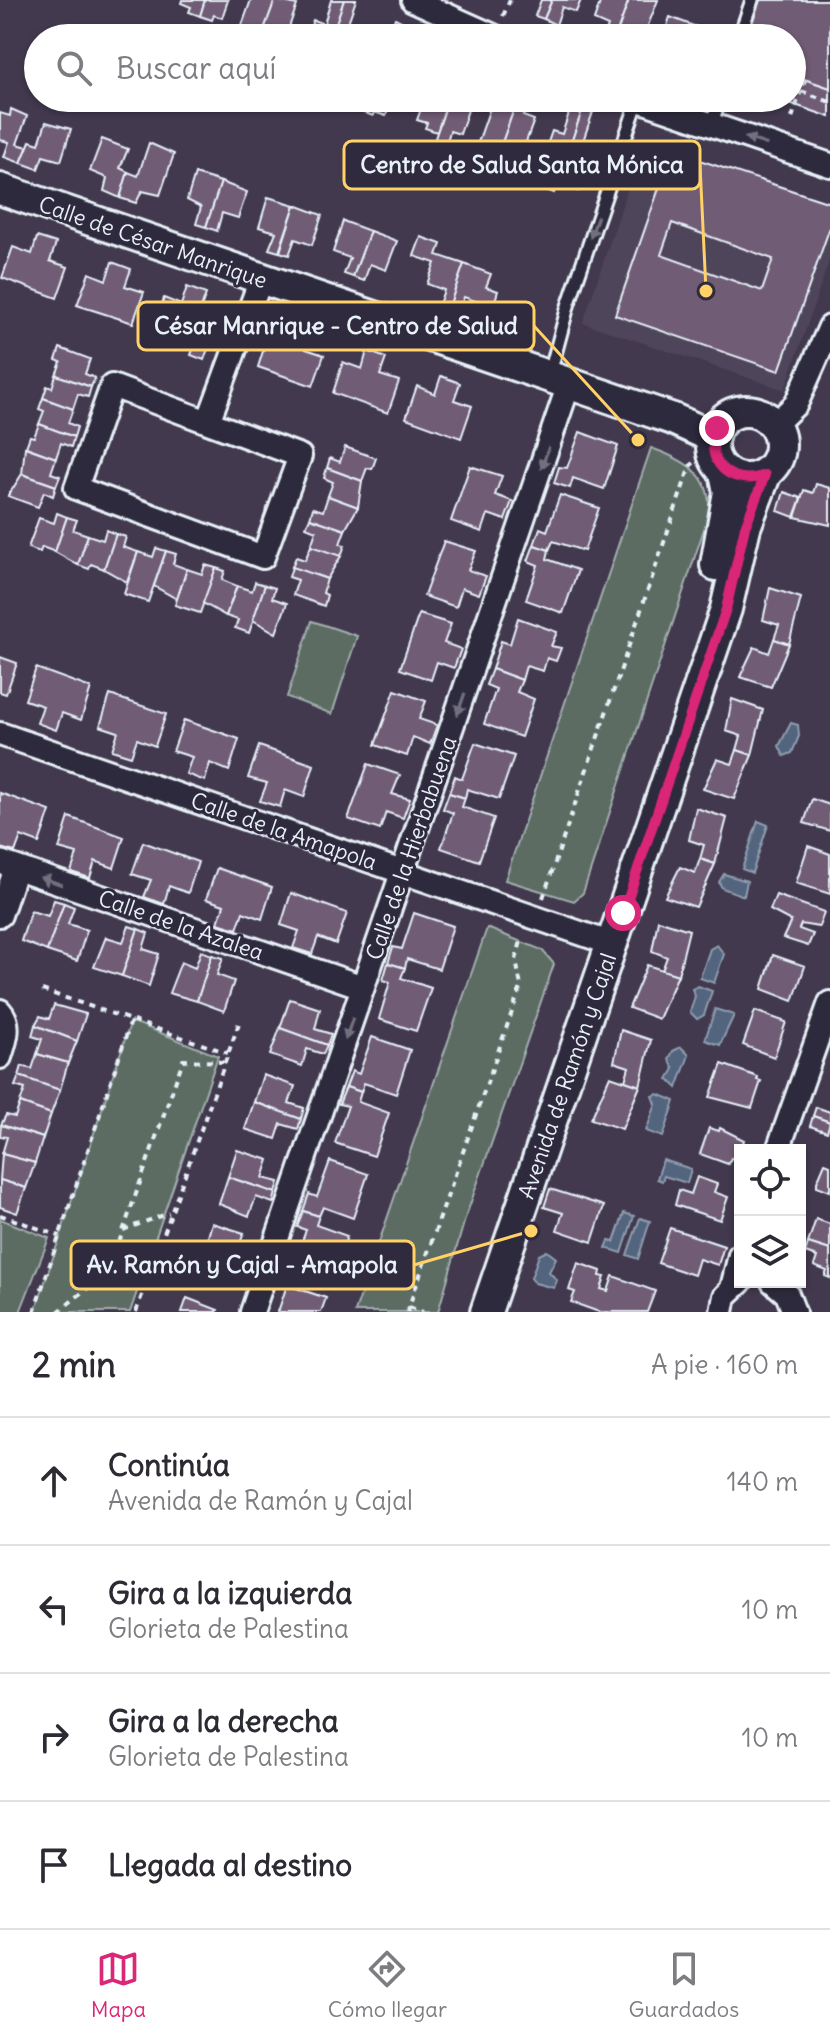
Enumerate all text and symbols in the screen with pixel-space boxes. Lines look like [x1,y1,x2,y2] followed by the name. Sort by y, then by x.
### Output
[24,24,806,112] search box
[52,46,96,90] icon: search
[116,49,276,87] text: Buscar aquí
[744,134,768,146] one-way arrow
[344,141,700,189] callout: Centro de Salud Santa Mónica
[360,149,684,179] text: Centro de Salud Santa Mónica
[35,190,271,294] street label: Calle de César Manrique
[588,215,600,239] one-way arrow
[138,302,534,350] callout: César Manrique - Centro de Salud
[154,310,518,340] text: César Manrique - Centro de Salud
[699,410,735,446] route end
[539,446,551,470] one-way arrow
[454,692,466,716] one-way arrow
[360,732,462,964] street label: Calle de la Hierbabuena
[187,786,381,876] street label: Calle de la Amapola
[39,874,63,886] one-way arrow
[95,884,267,966] street label: Calle de la Azalea
[605,895,641,931] route start
[512,950,622,1202] street label: Avenida de Ramón y Cajal
[343,1018,355,1042] one-way arrow
[734,1144,806,1288] map controls
[734,1144,806,1216] button: locate
[734,1216,806,1288] button: layers
[71,1241,414,1289] callout: Av. Ramón y Cajal - Amapola
[86,1249,398,1279] text: Av. Ramón y Cajal - Amapola
[32,1343,116,1386] text: 2 min
[651,1348,798,1381] text: A pie · 160 m
[108,1446,230,1484] text: Continúa
[32,1459,76,1503] icon: ahead
[727,1465,798,1498] text: 140 m
[108,1484,413,1517] text: Avenida de Ramón y Cajal
[108,1574,352,1612] text: Gira a la izquierda
[32,1587,76,1631] icon: left
[742,1593,798,1626] text: 10 m
[108,1612,349,1645] text: Glorieta de Palestina
[108,1702,339,1740] text: Gira a la derecha
[32,1715,76,1759] icon: right
[742,1721,798,1754] text: 10 m
[108,1740,349,1773] text: Glorieta de Palestina
[32,1843,76,1887] icon: arrive
[108,1846,352,1884] text: Llegada al destino
[91,1947,146,2023] tab: Mapa
[328,1947,447,2023] tab: Cómo llegar
[629,1947,739,2023] tab: Guardados

